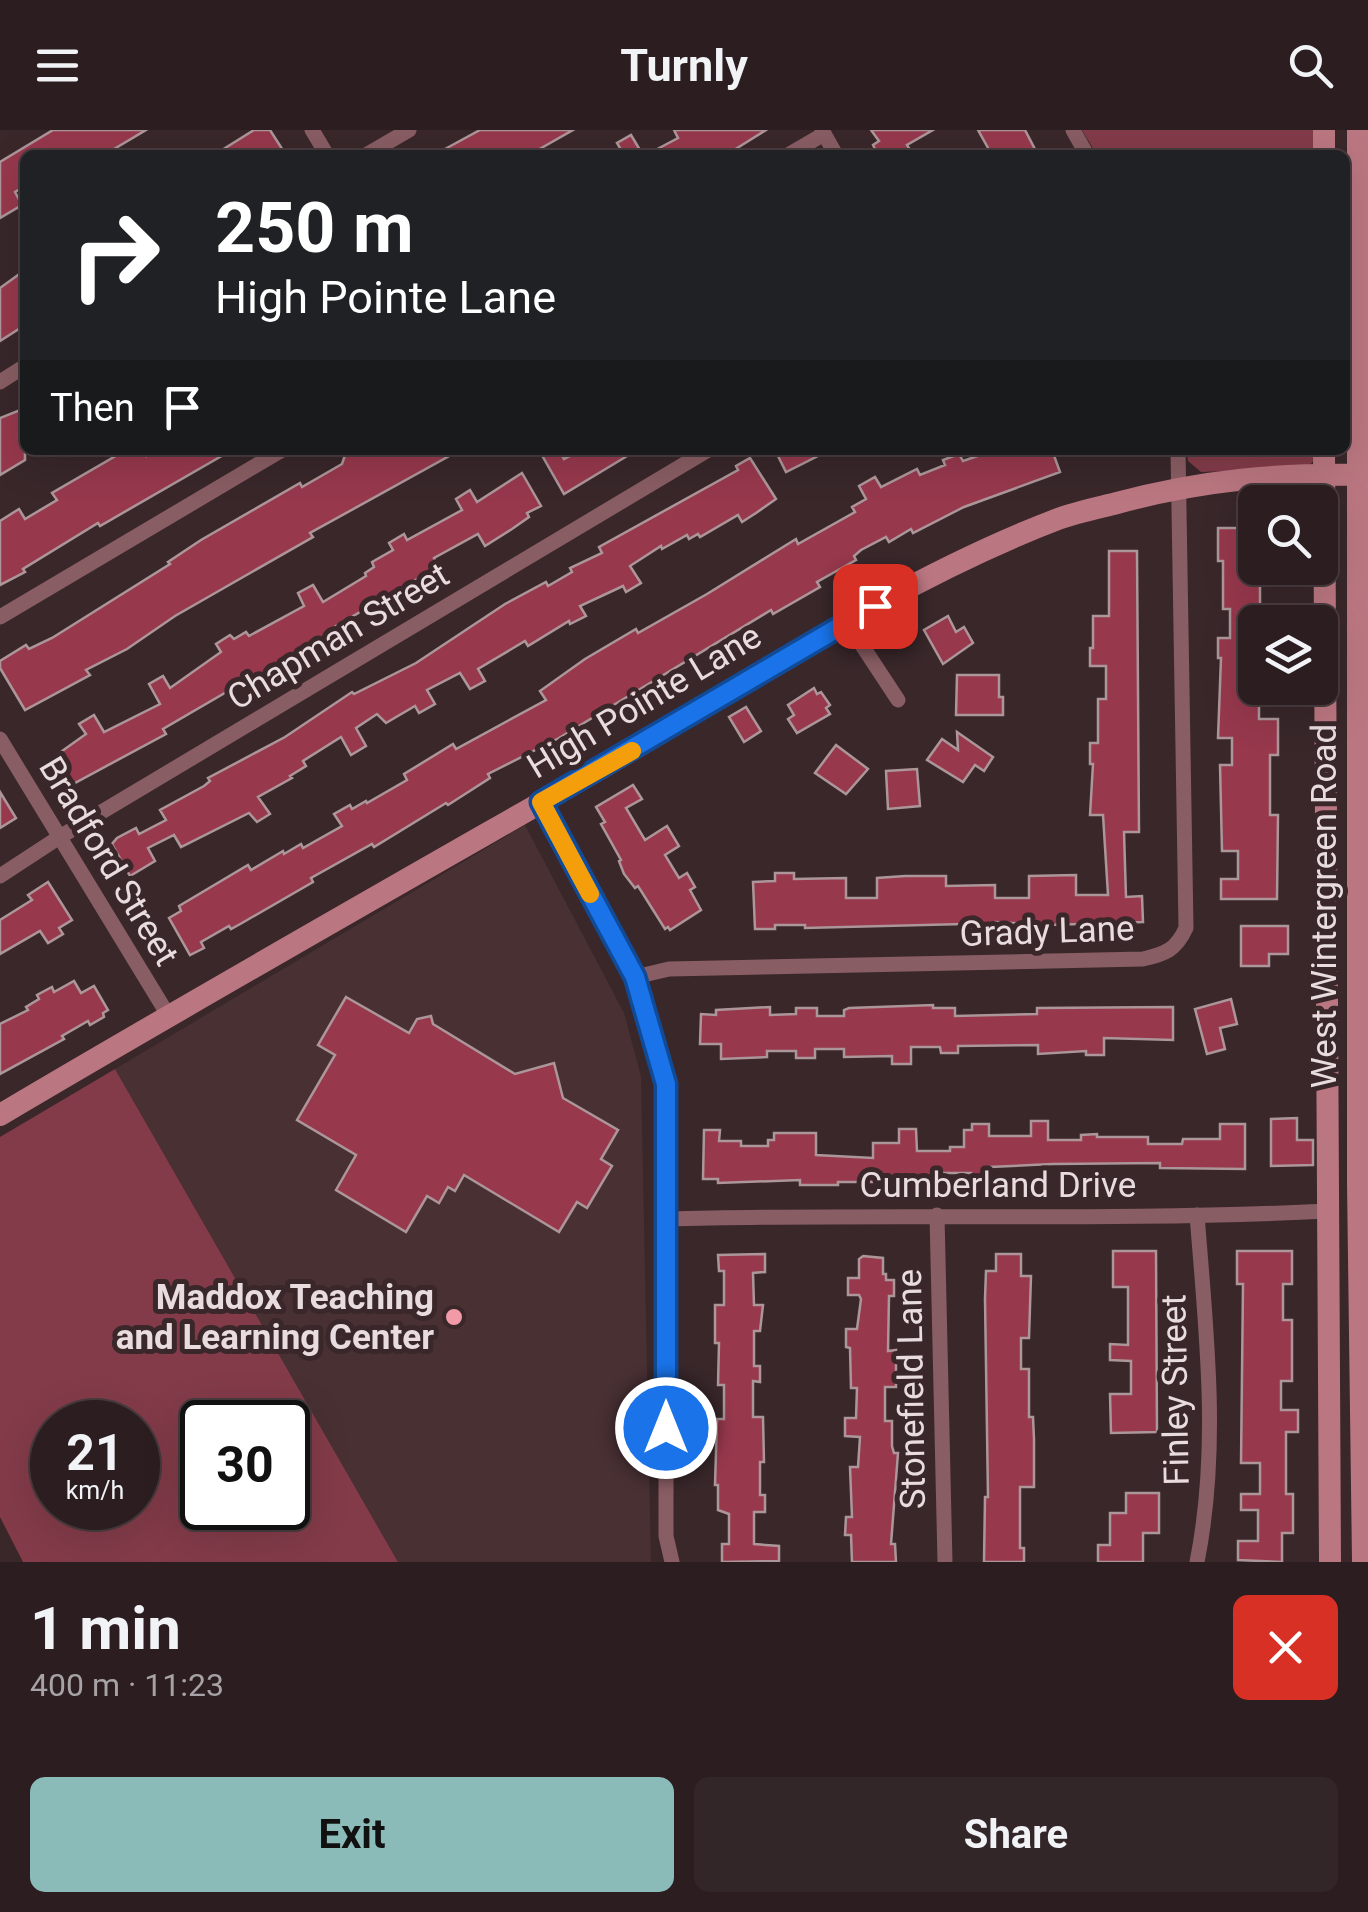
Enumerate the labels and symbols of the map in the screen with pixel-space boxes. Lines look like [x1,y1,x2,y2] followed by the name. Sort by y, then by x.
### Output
[220,554,456,719] street label: Chapman Street
[833,564,918,649] pin
[520,616,768,787] street label: High Pointe Lane
[1304,724,1345,1088] street label: West Wintergreen Road
[30,749,187,973] street label: Bradford Street
[959,908,1135,955] street label: Grady Lane
[860,1165,1136,1206] street label: Cumberland Drive
[889,1268,934,1510] street label: Stonefield Lane
[116,1277,434,1358] place label: Maddox Teaching and Learning Center
[1153,1294,1198,1486] street label: Finley Street
[443,1306,465,1328] marker: Maddox Teaching and Learning Center
[614,1376,718,1480] position arrow
[180,1400,310,1530] speed limit sign: 30

